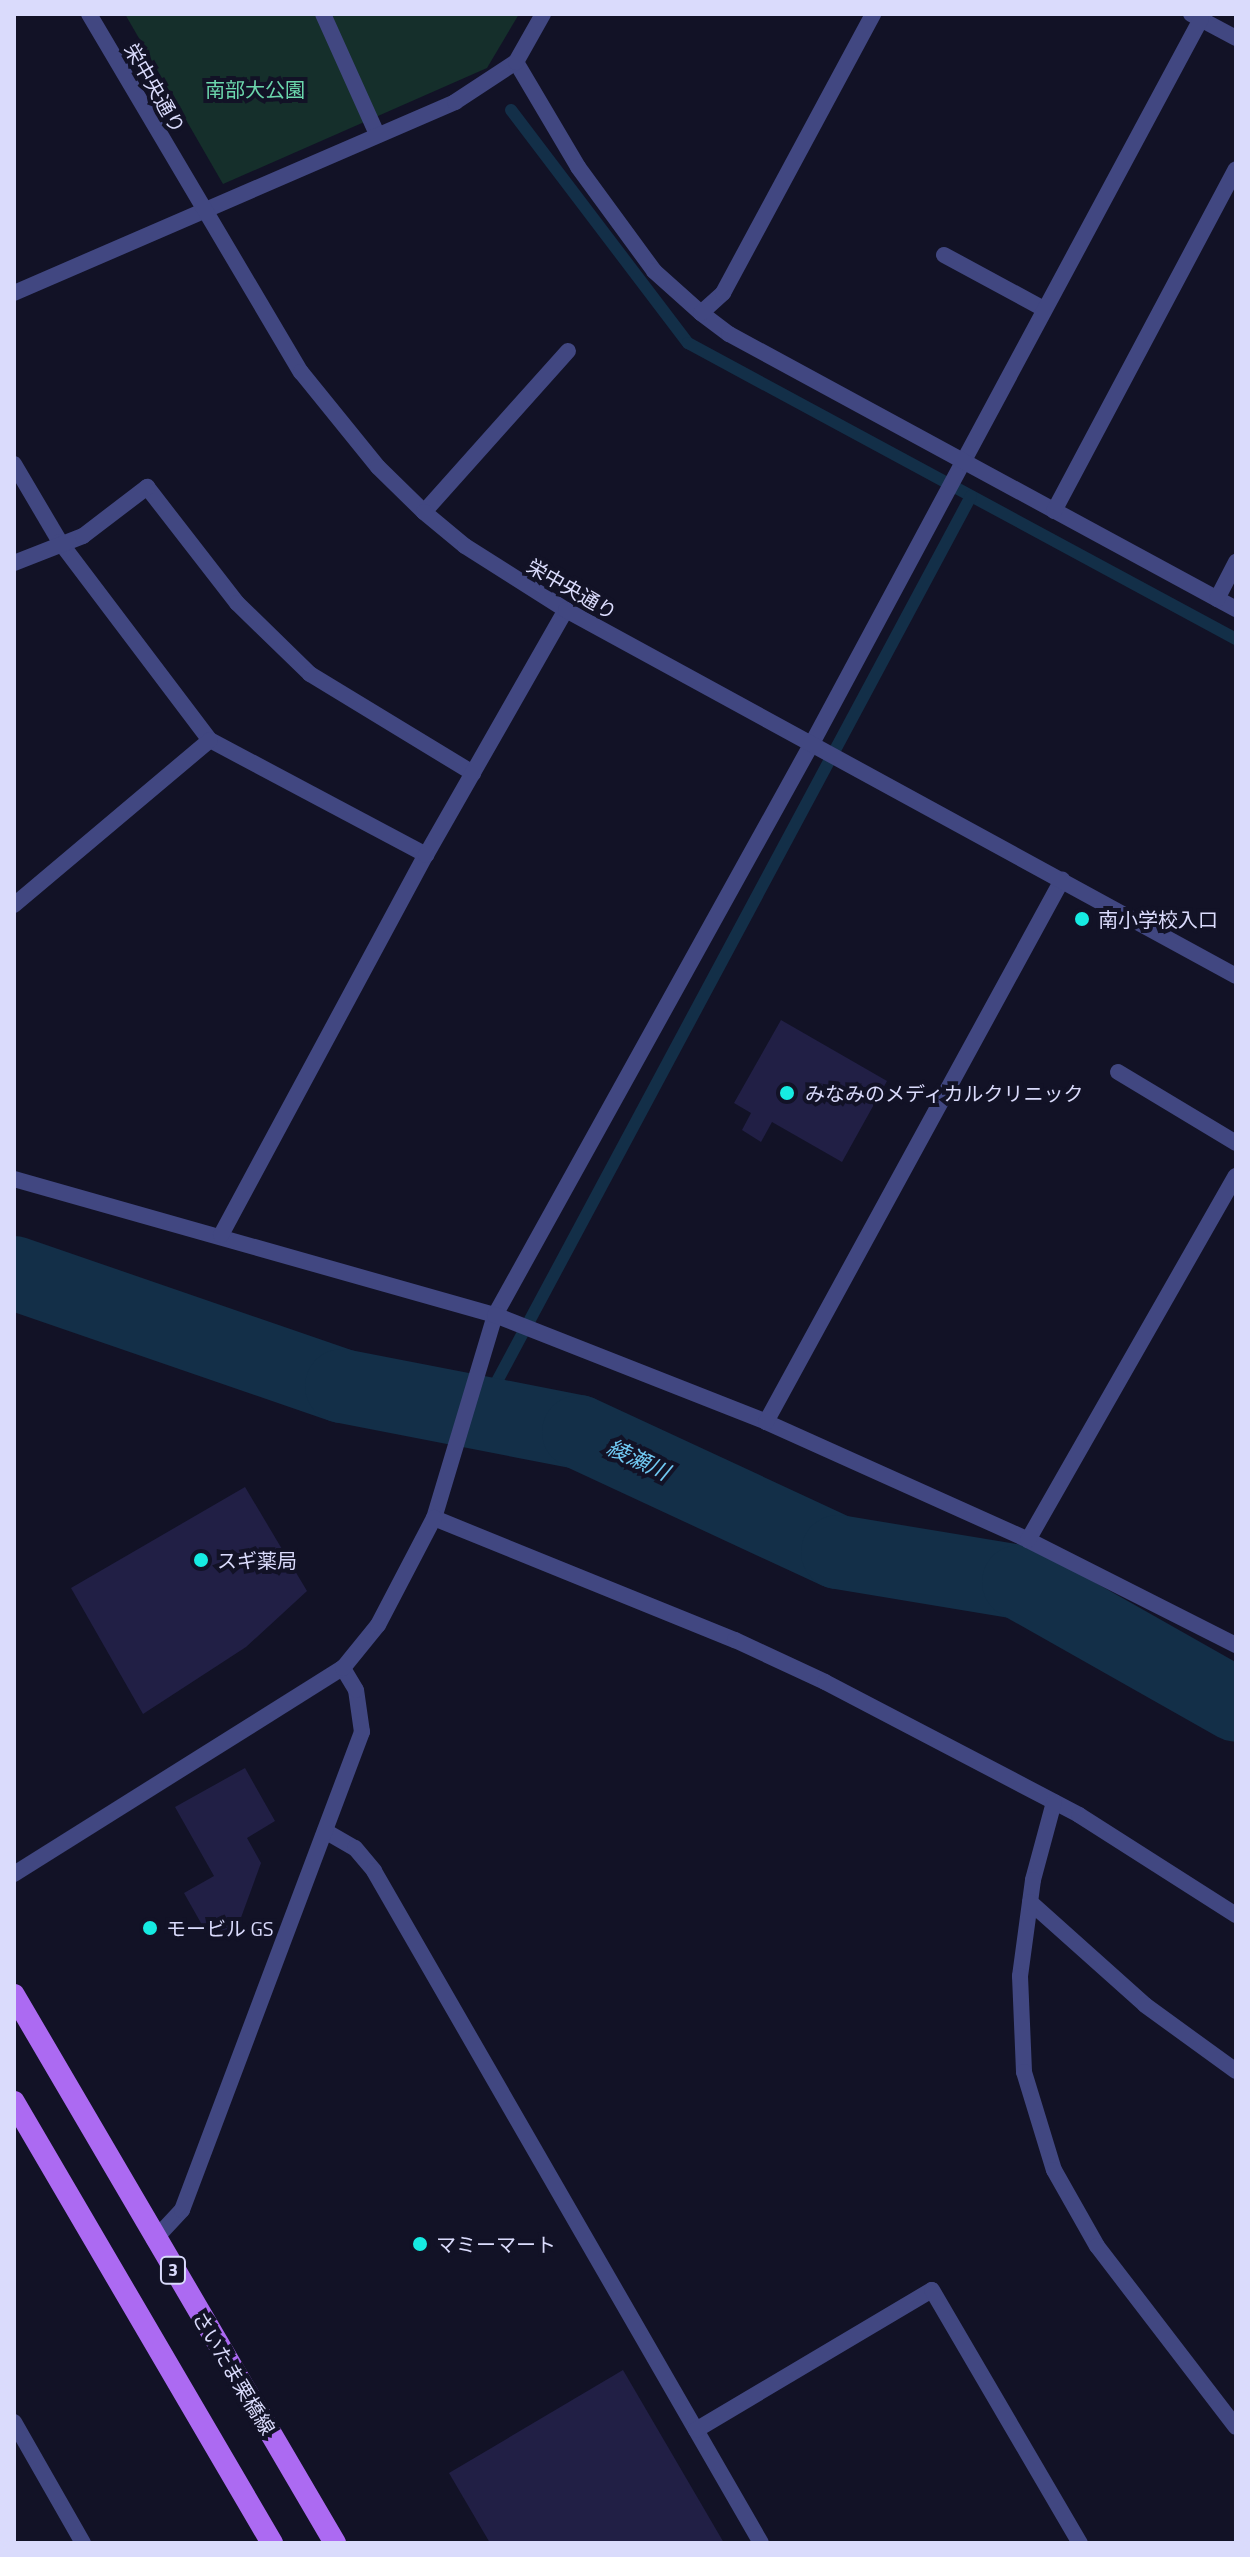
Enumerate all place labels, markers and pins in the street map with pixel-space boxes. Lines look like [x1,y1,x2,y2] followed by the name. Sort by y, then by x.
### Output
[1098,907,1218,931] place label: 南小学校入口
[1073,910,1091,928] marker: 南小学校入口
[805,1081,1085,1105] place label: みなみのメディカルクリニック
[776,1082,798,1104] marker: みなみのメディカルクリニック
[217,1548,297,1572] place label: スギ薬局
[192,1551,210,1569] marker: スギ薬局
[166,1916,274,1940] place label: モービル GS
[141,1919,159,1937] marker: モービル GS
[436,2232,556,2256] place label: マミーマート
[411,2235,429,2253] marker: マミーマート

